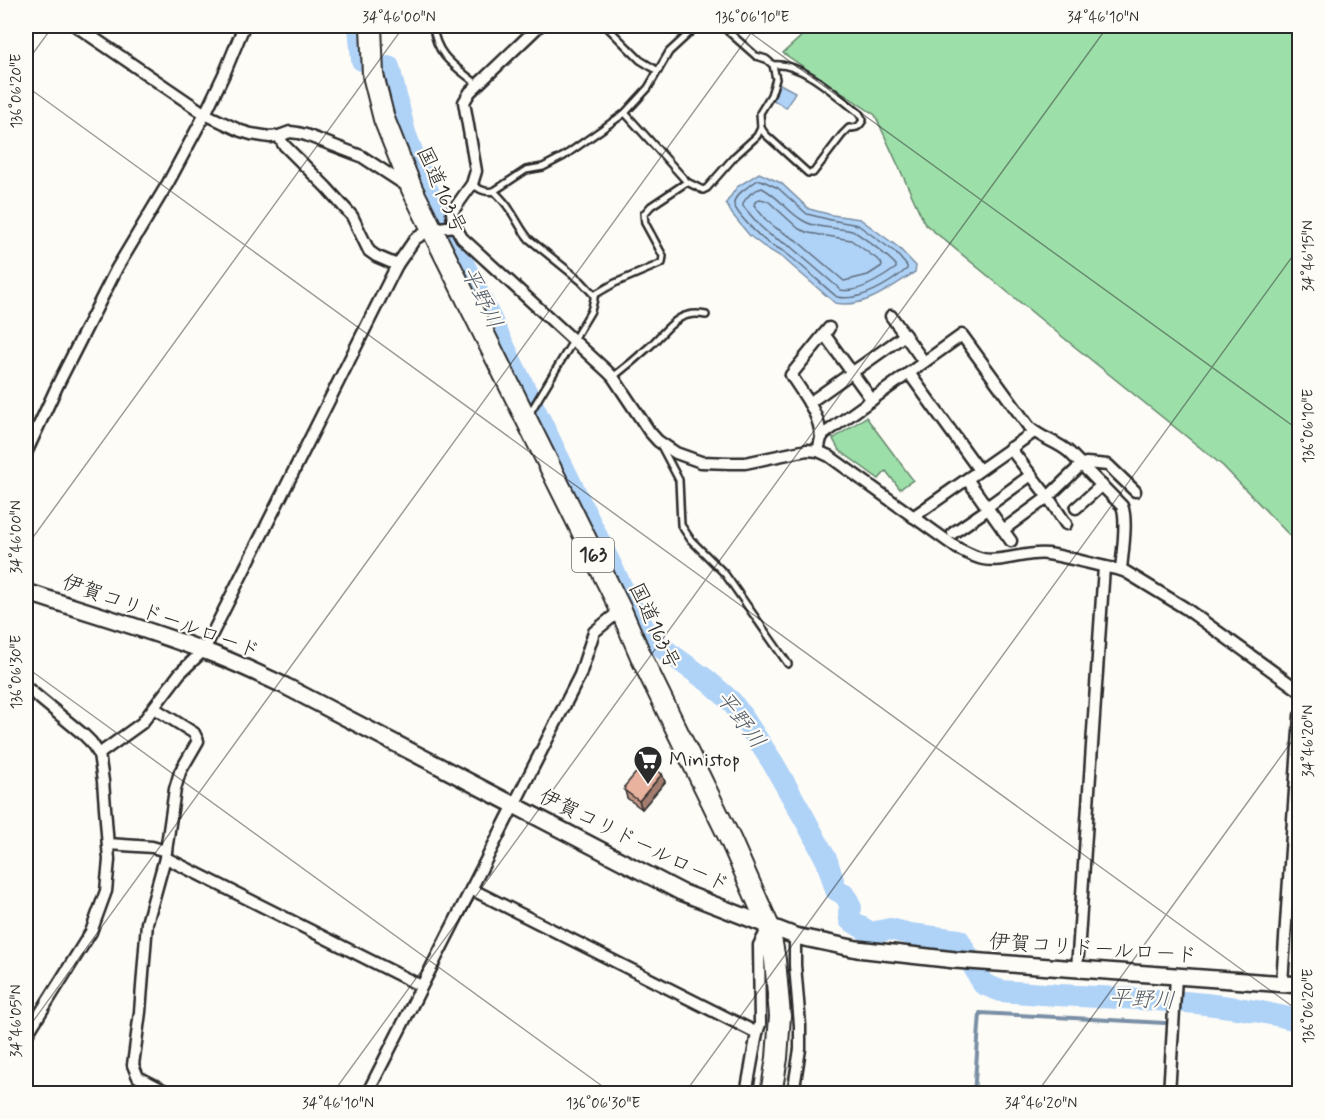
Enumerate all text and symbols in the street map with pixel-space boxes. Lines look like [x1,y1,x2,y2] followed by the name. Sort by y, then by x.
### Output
[362,8,436,28] text: 34°46'00"N
[715,8,790,28] text: 136°06'10"E
[1067,8,1139,28] text: 34°46'10"N
[7,53,27,129] text: 136°06'20"E
[409,142,473,238] street label: 国道163号
[1299,220,1319,292] text: 34°46'15"N
[454,262,508,334] water label: 平野川
[1299,388,1319,463] text: 136°06'10"E
[7,500,27,574] text: 34°46'00"N
[572,538,614,572] road number: 163
[58,568,264,666] street label: 伊賀コリドールロード
[622,578,686,674] street label: 国道163号
[7,634,27,709] text: 136°06'30"E
[709,685,771,755] water label: 平野川
[1299,705,1319,777] text: 34°46'20"N
[632,744,664,786] supermarket icon: Ministop
[669,746,740,774] place label: Ministop
[534,783,734,899] street label: 伊賀コリドールロード
[988,928,1198,970] street label: 伊賀コリドールロード
[1299,968,1319,1044] text: 136°06'20"E
[7,984,27,1058] text: 34°46'05"N
[1108,984,1176,1016] water label: 平野川
[302,1094,374,1114] text: 34°46'10"N
[566,1094,641,1114] text: 136°06'30"E
[1005,1094,1077,1114] text: 34°46'20"N

